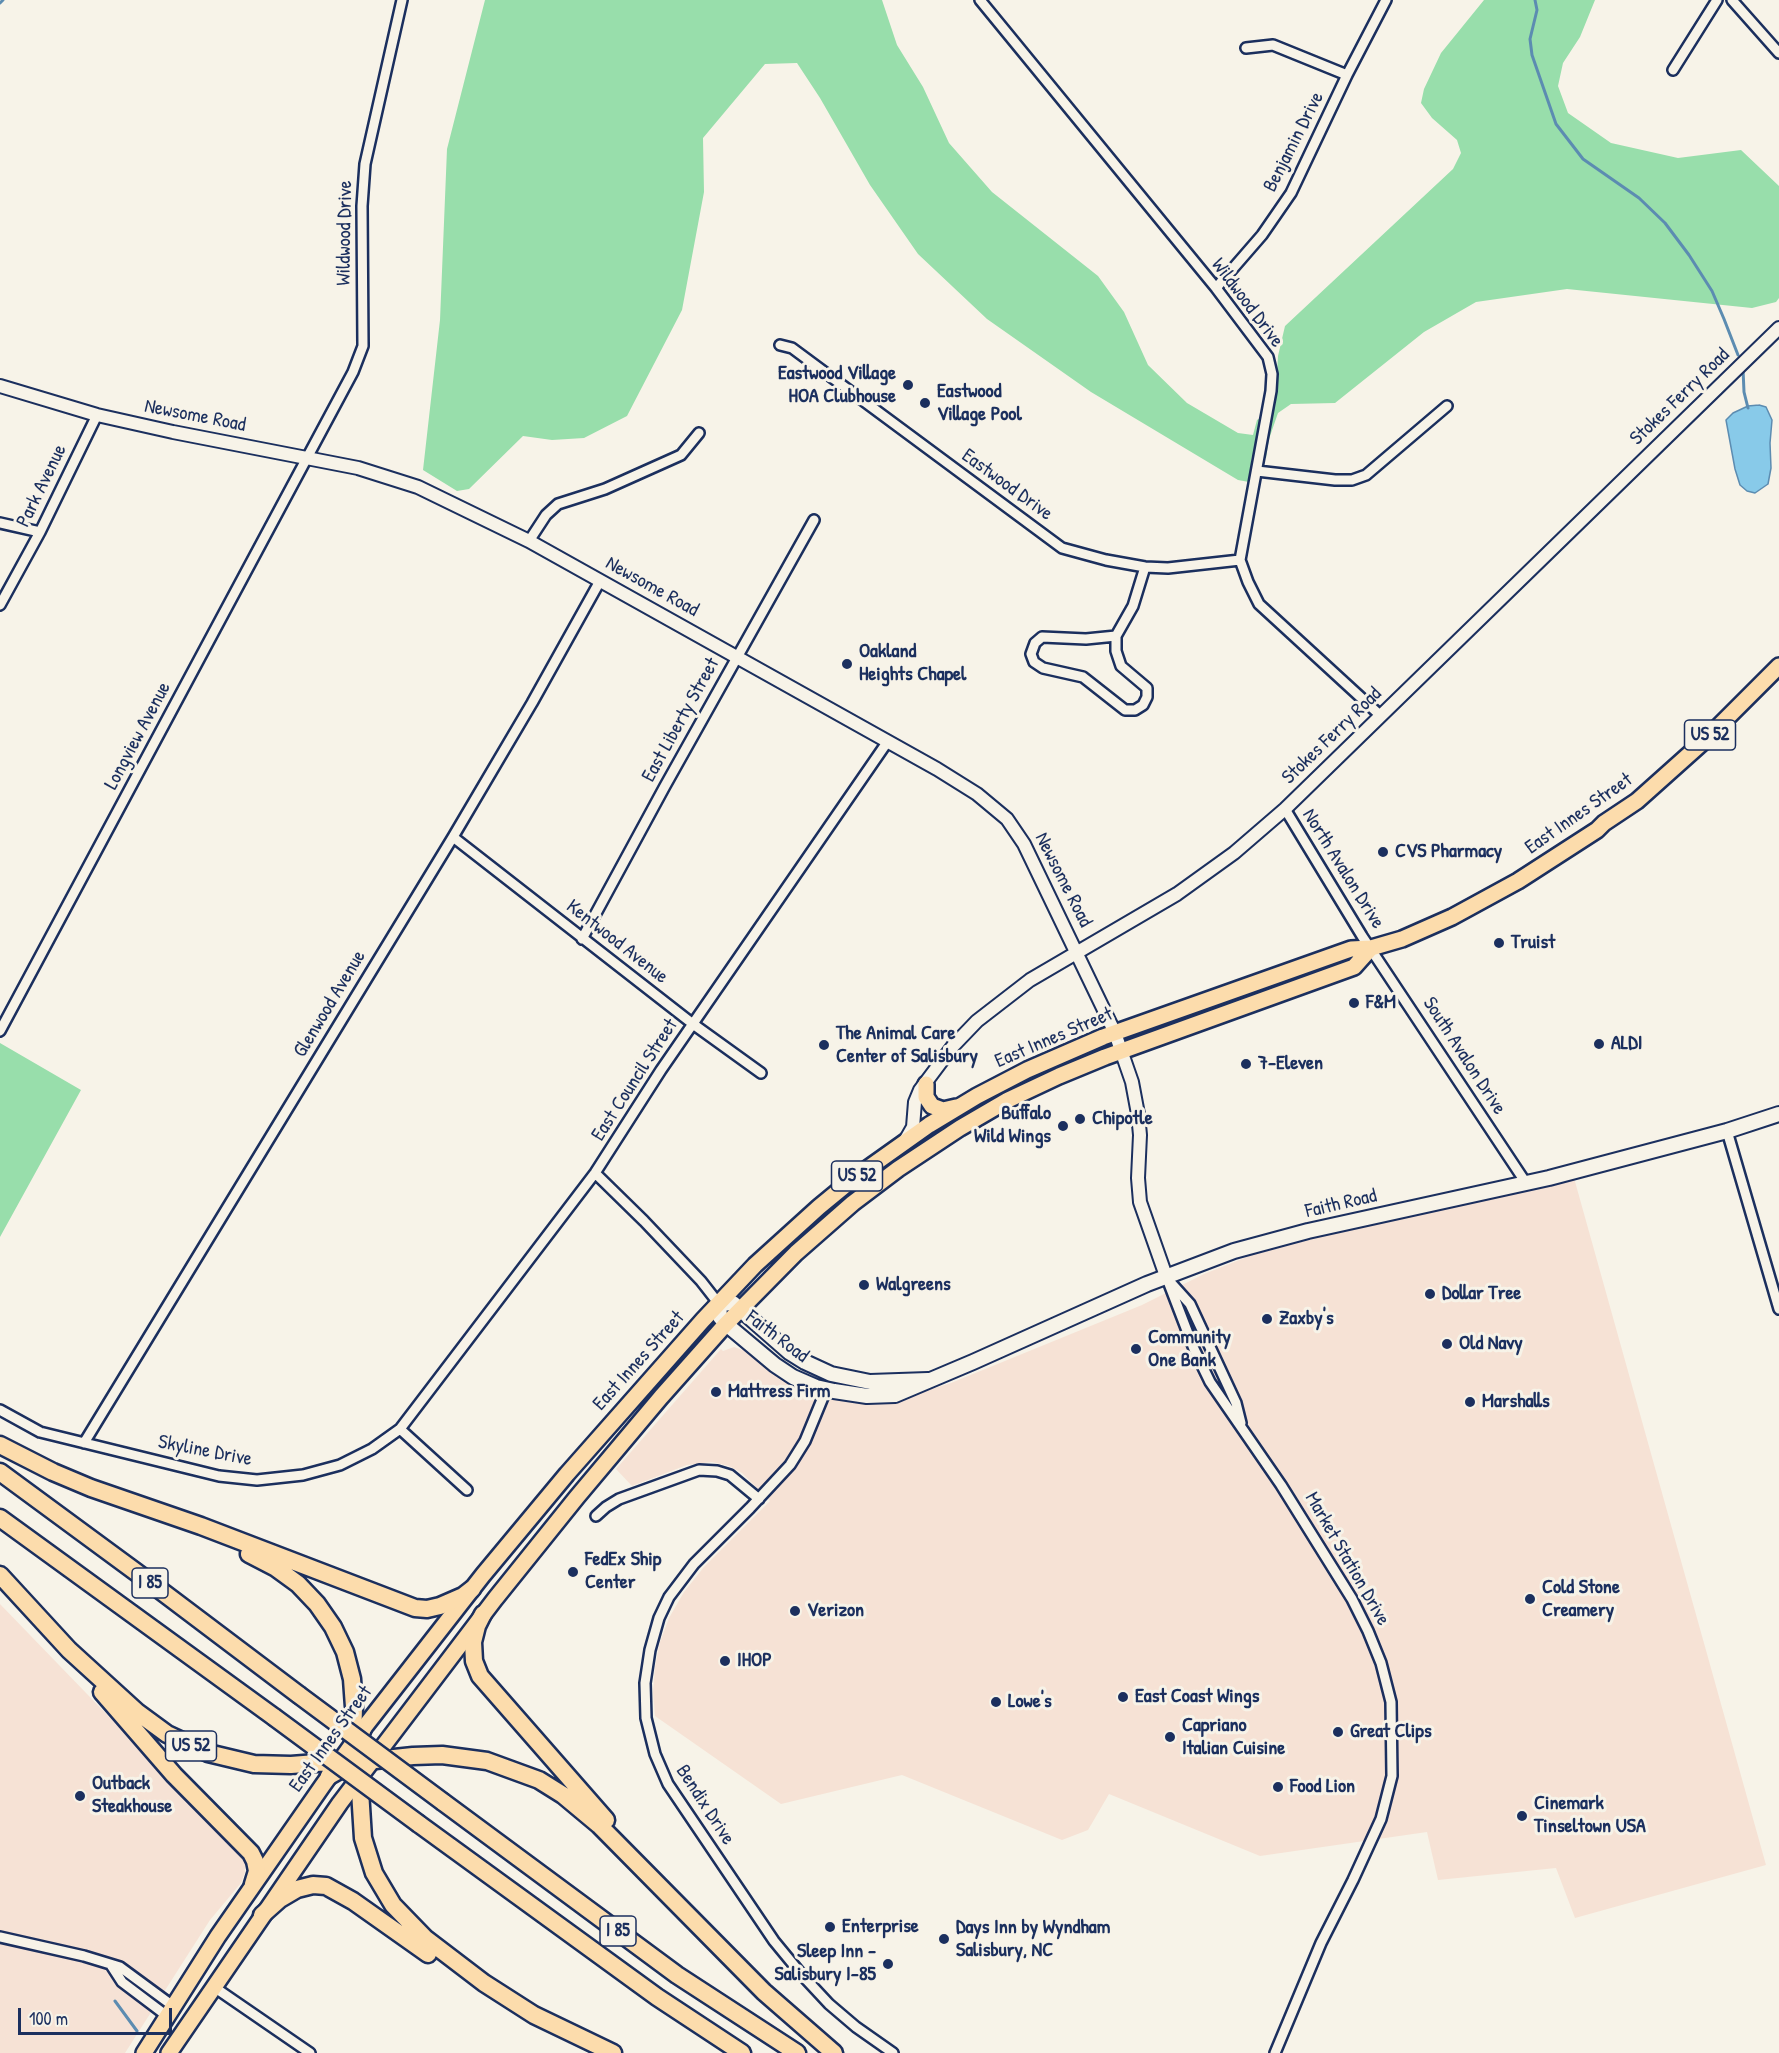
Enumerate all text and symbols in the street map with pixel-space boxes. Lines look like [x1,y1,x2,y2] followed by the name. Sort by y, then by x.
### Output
[1259,88,1329,196] street label: Benjamin Drive
[332,180,358,286] street label: Wildwood Drive
[1206,254,1288,352] street label: Wildwood Drive
[1625,343,1735,451] street label: Stokes Ferry Road
[778,362,896,409] place label: Eastwood Village HOA Clubhouse
[901,378,915,392] marker: Eastwood Village HOA Clubhouse
[937,380,1022,427] place label: Eastwood Village Pool
[142,394,248,438] street label: Newsome Road
[918,396,932,410] marker: Eastwood Village Pool
[12,441,72,531] street label: Park Avenue
[957,444,1057,526] street label: Eastwood Drive
[601,552,703,622] street label: Newsome Road
[859,640,966,687] place label: Oakland Heights Chapel
[637,654,725,786] street label: East Liberty Street
[840,657,854,671] marker: Oakland Heights Chapel
[100,678,176,794] street label: Longview Avenue
[1277,682,1387,790] street label: Stokes Ferry Road
[1684,720,1736,750] road number: US 52
[1521,768,1637,860] street label: East Innes Street
[1297,805,1389,933] street label: North Avalon Drive
[1029,829,1097,931] street label: Newsome Road
[1395,840,1502,864] place label: CVS Pharmacy
[1376,845,1390,859] marker: CVS Pharmacy
[561,895,673,989] street label: Kentwood Avenue
[1511,931,1555,955] place label: Truist
[1492,936,1506,950] marker: Truist
[289,946,371,1062] street label: Glenwood Avenue
[1366,991,1396,1015] place label: F&M
[1417,993,1511,1119] street label: South Avalon Drive
[1347,996,1361,1010] marker: F&M
[992,1002,1116,1074] street label: East Innes Street
[587,1014,683,1146] street label: East Council Street
[836,1022,978,1069] place label: The Animal Care Center of Salisbury
[1611,1032,1642,1056] place label: ALDI
[1592,1037,1606,1051] marker: ALDI
[817,1038,831,1052] marker: The Animal Care Center of Salisbury
[1258,1052,1323,1076] place label: 7-Eleven
[1239,1057,1253,1071] marker: 7-Eleven
[974,1102,1051,1149] place label: Buffalo Wild Wings
[1092,1107,1153,1131] place label: Chipotle
[1073,1112,1087,1126] marker: Chipotle
[1056,1119,1070,1133] marker: Buffalo Wild Wings
[832,1161,882,1191] road number: US 52
[1303,1184,1379,1224] street label: Faith Road
[876,1273,951,1297] place label: Walgreens
[857,1278,871,1292] marker: Walgreens
[1442,1282,1521,1306] place label: Dollar Tree
[1423,1287,1437,1301] marker: Dollar Tree
[588,1306,690,1416] street label: East Innes Street
[741,1306,813,1368] street label: Faith Road
[1279,1307,1334,1331] place label: Zaxby's
[1260,1312,1274,1326] marker: Zaxby's
[1148,1326,1231,1373] place label: Community One Bank
[1459,1332,1523,1356] place label: Old Navy
[1440,1337,1454,1351] marker: Old Navy
[1129,1342,1143,1356] marker: Community One Bank
[728,1380,830,1404] place label: Mattress Firm
[709,1385,723,1399] marker: Mattress Firm
[1482,1390,1550,1414] place label: Marshalls
[1463,1395,1477,1409] marker: Marshalls
[156,1430,254,1472] street label: Skyline Drive
[1299,1488,1395,1630] street label: Market Station Drive
[585,1548,661,1595] place label: FedEx Ship Center
[566,1565,580,1579] marker: FedEx Ship Center
[132,1568,168,1598] road number: I 85
[1542,1576,1620,1623] place label: Cold Stone Creamery
[1523,1592,1537,1606] marker: Cold Stone Creamery
[807,1599,864,1623] place label: Verizon
[788,1604,802,1618] marker: Verizon
[737,1649,772,1673] place label: IHOP
[718,1654,732,1668] marker: IHOP
[284,1681,378,1797] street label: East Innes Street
[1135,1685,1259,1709] place label: East Coast Wings
[1008,1690,1052,1714] place label: Lowe's
[1116,1690,1130,1704] marker: East Coast Wings
[989,1695,1003,1709] marker: Lowe's
[1182,1714,1285,1761] place label: Capriano Italian Cuisine
[1350,1720,1432,1744] place label: Great Clips
[1331,1725,1345,1739] marker: Great Clips
[1163,1730,1177,1744] marker: Capriano Italian Cuisine
[166,1731,216,1761] road number: US 52
[670,1760,740,1850] street label: Bendix Drive
[92,1772,172,1819] place label: Outback Steakhouse
[1290,1775,1355,1799] place label: Food Lion
[1271,1780,1285,1794] marker: Food Lion
[73,1789,87,1803] marker: Outback Steakhouse
[1534,1792,1646,1839] place label: Cinemark Tinseltown USA
[1515,1809,1529,1823] marker: Cinemark Tinseltown USA
[842,1915,919,1939] place label: Enterprise
[600,1916,636,1946] road number: I 85
[956,1916,1110,1963] place label: Days Inn by Wyndham Salisbury, NC
[823,1920,837,1934] marker: Enterprise
[937,1932,951,1946] marker: Days Inn by Wyndham Salisbury, NC
[775,1940,876,1987] place label: Sleep Inn - Salisbury I-85
[881,1957,895,1971] marker: Sleep Inn - Salisbury I-85
[21,1996,176,2034] scale bar
[29,2006,68,2031] text: 100 m

